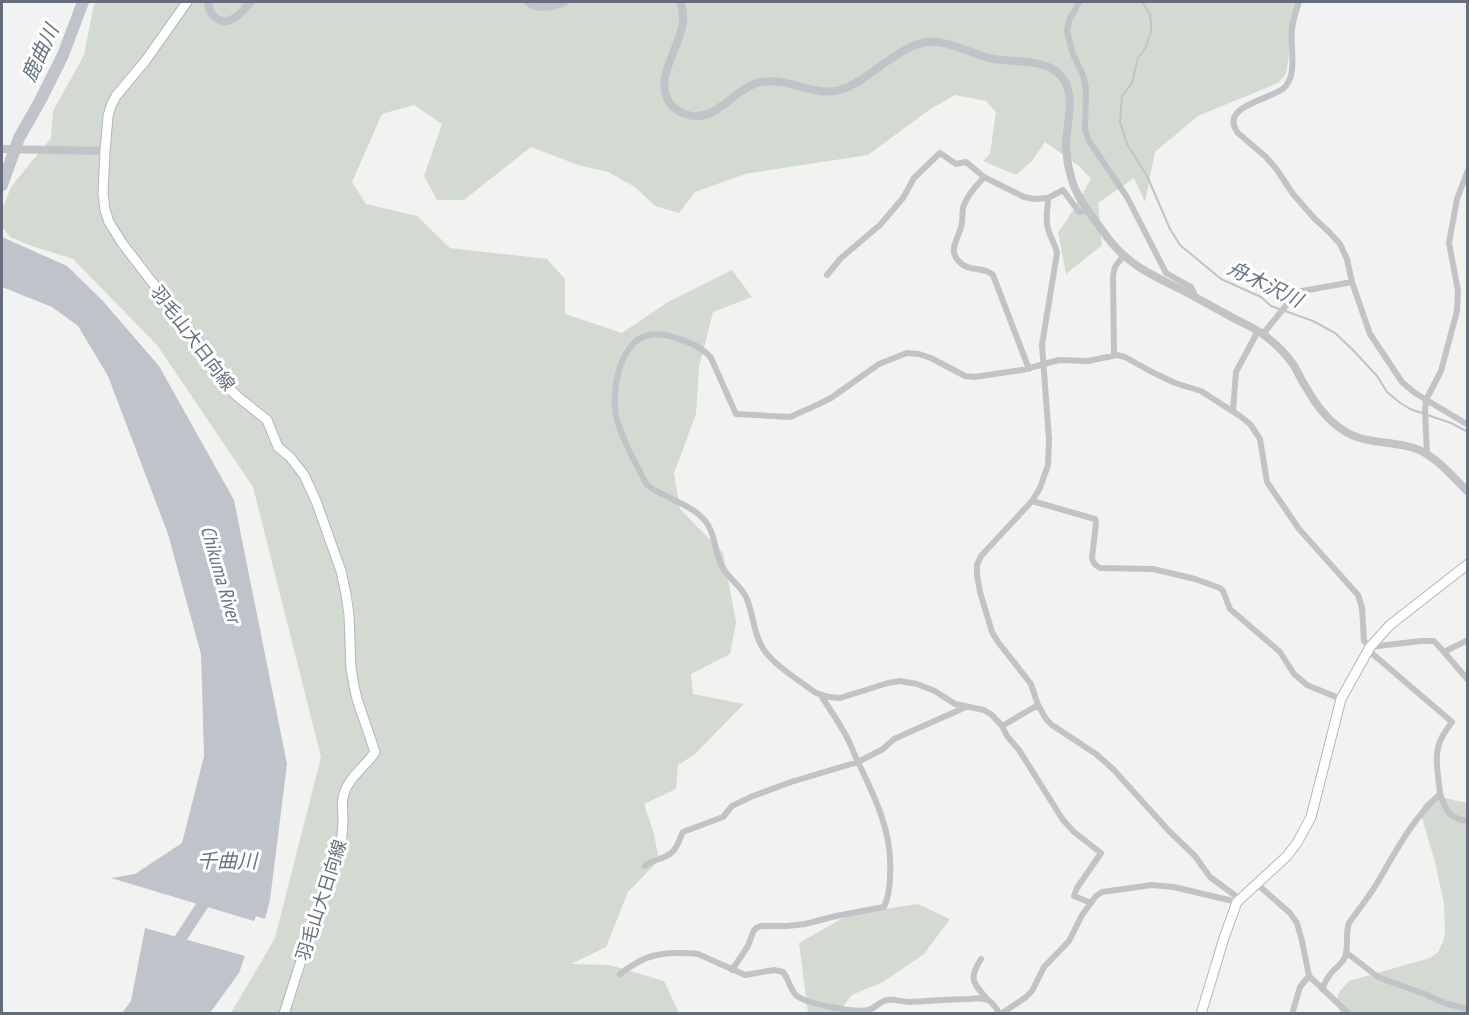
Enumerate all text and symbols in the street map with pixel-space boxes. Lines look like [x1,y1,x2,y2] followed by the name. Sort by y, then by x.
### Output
[16,19,65,86] water label: 鹿曲川
[1223,255,1308,314] water label: 舟木沢川
[146,281,240,395] street label: 羽毛山大日向線
[195,523,248,628] water label: Chikuma River
[291,837,351,963] street label: 羽毛山大日向線
[197,848,259,874] water label: 千曲川

